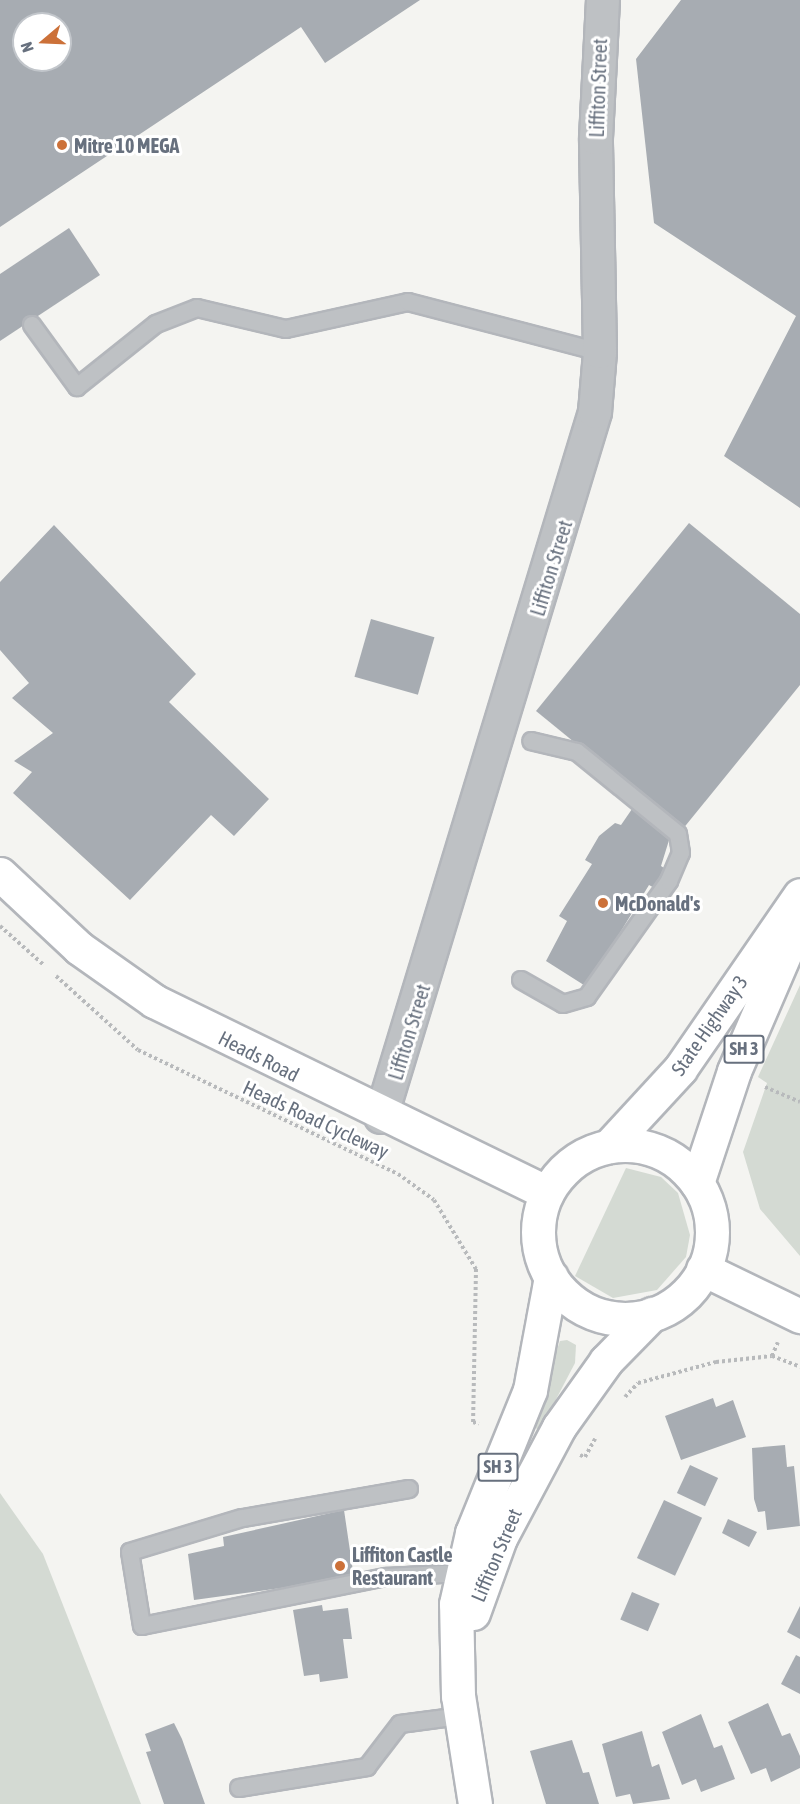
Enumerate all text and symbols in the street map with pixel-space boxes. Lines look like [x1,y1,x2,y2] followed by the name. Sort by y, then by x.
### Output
[12,12,72,72] north arrow
[584,38,612,138] street label: Liffiton Street
[17,40,37,55] text: N
[74,133,179,157] place label: Mitre 10 MEGA
[55,138,69,152] marker: Mitre 10 MEGA
[525,517,577,619] street label: Liffiton Street
[615,891,700,915] place label: McDonald's
[596,896,610,910] marker: McDonald's
[666,970,752,1080] street label: State Highway 3
[383,981,435,1083] street label: Liffiton Street
[215,1025,303,1087] street label: Heads Road
[723,1034,765,1064] road number: SH 3
[239,1075,393,1163] street label: Heads Road Cycleway
[477,1452,519,1482] road number: SH 3
[466,1505,526,1605] street label: Liffiton Street
[352,1542,452,1589] place label: Liffiton Castle Restaurant
[333,1559,347,1573] marker: Liffiton Castle Restaurant

